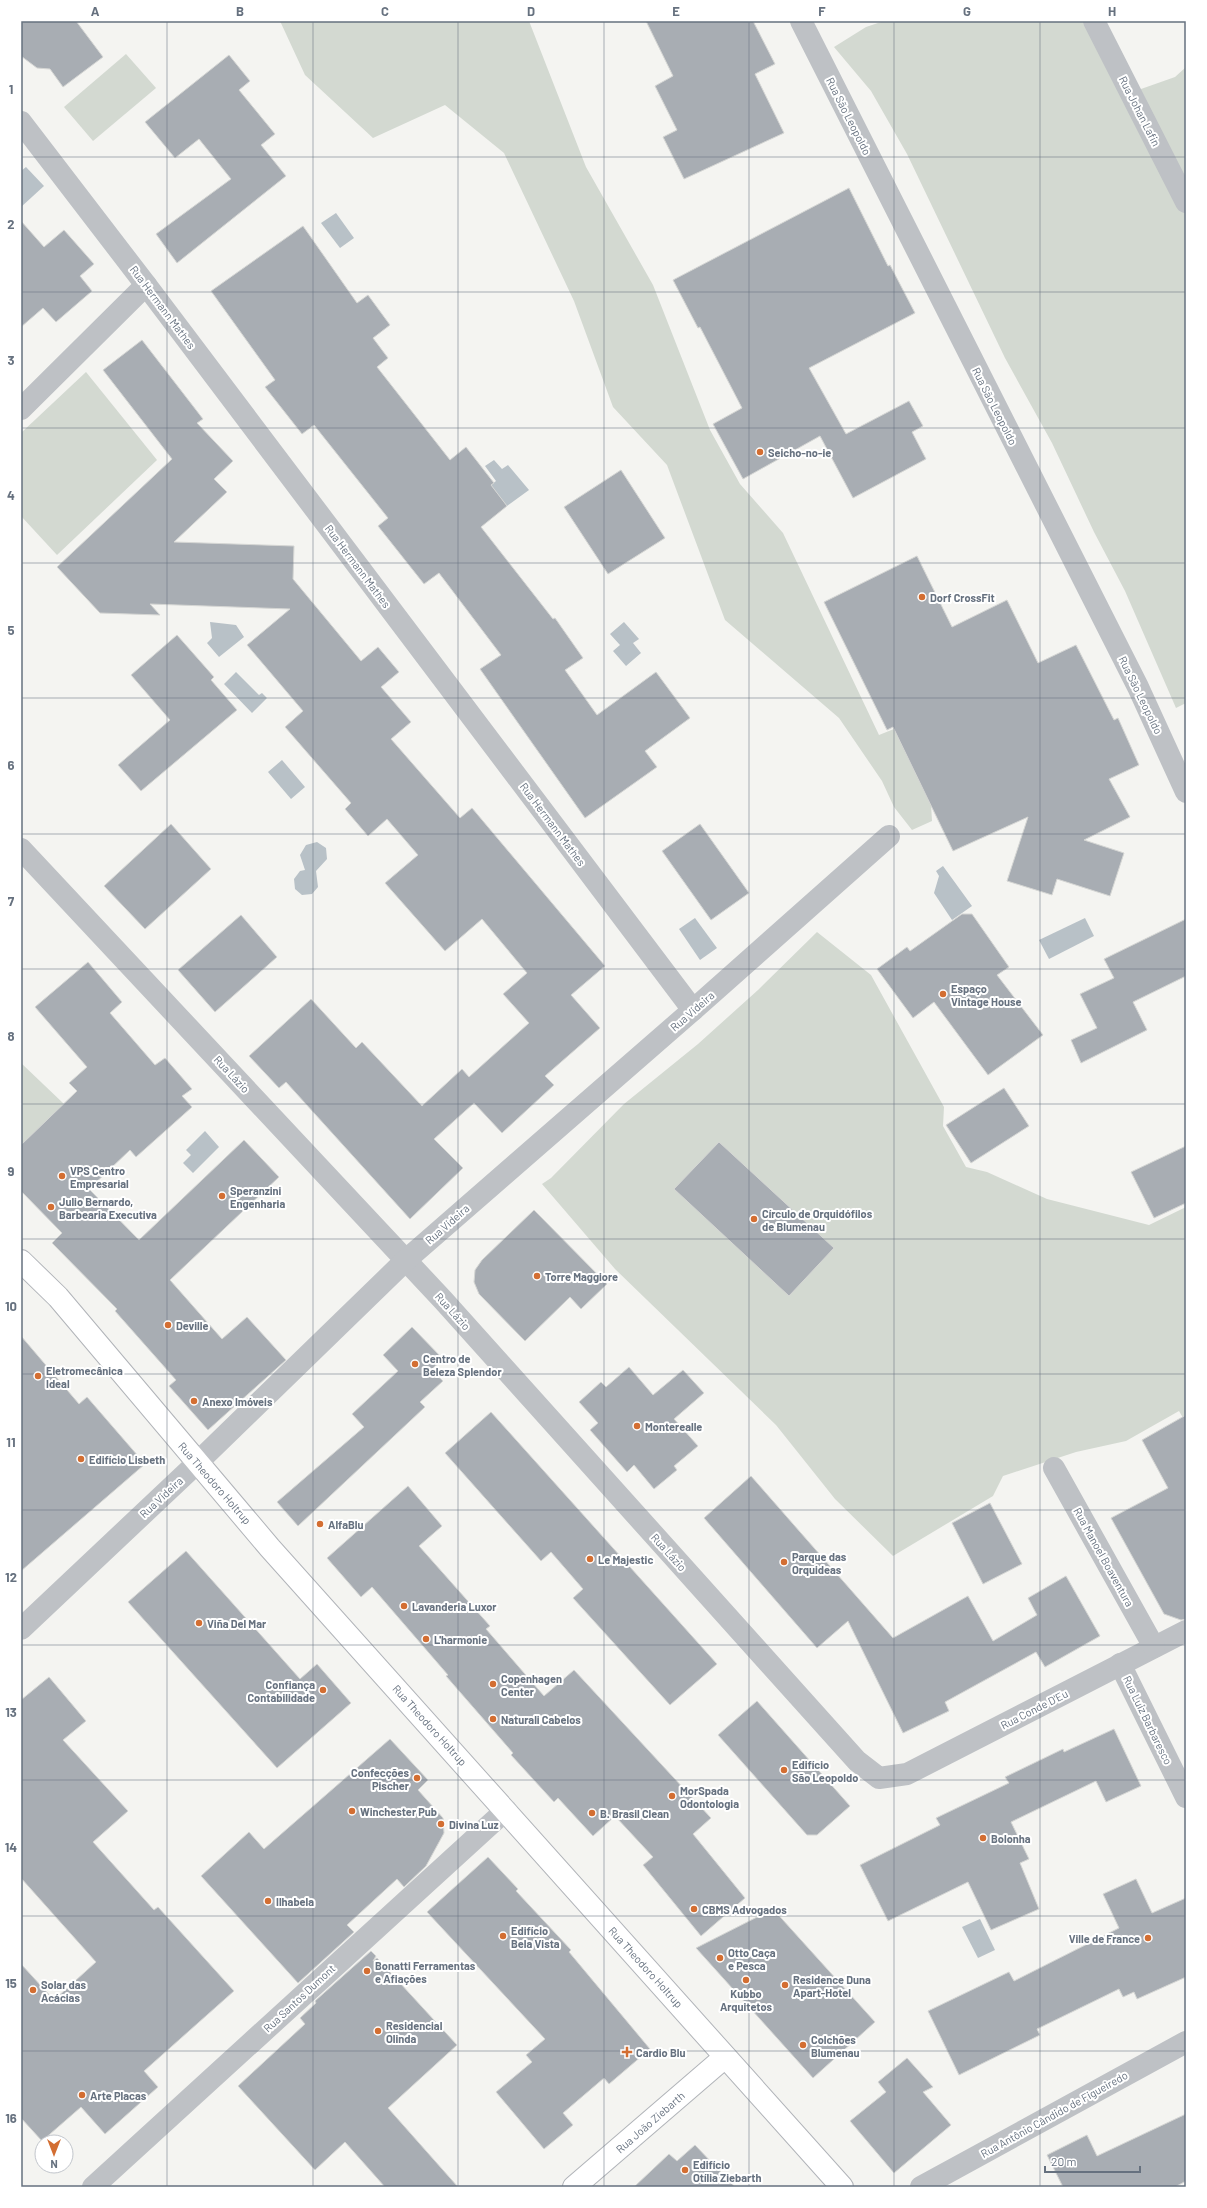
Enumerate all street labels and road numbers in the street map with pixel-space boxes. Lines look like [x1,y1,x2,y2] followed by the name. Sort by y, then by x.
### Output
[1117,74,1163,148] street label: Rua Johan Lafin
[824,75,874,157] street label: Rua São Leopoldo
[128,263,198,351] street label: Rua Hermann Mathes
[970,365,1020,447] street label: Rua São Leopoldo
[323,522,393,610] street label: Rua Hermann Mathes
[1116,654,1166,736] street label: Rua São Leopoldo
[518,780,588,868] street label: Rua Hermann Mathes
[667,988,717,1034] street label: Rua Videira
[212,1053,252,1095] street label: Rua Lázio
[422,1201,472,1247] street label: Rua Videira
[433,1290,473,1332] street label: Rua Lázio
[176,1439,254,1527] street label: Rua Theodoro Holtrup
[137,1474,185,1520] street label: Rua Videira
[1071,1505,1137,1609] street label: Rua Manoel Boaventura
[649,1531,689,1573] street label: Rua Lázio
[1121,1673,1175,1767] street label: Rua Luiz Barbaresco
[390,1682,470,1768] street label: Rua Theodoro Holtrup
[998,1686,1070,1732] street label: Rua Conde D'Eu
[606,1924,686,2010] street label: Rua Theodoro Holtrup
[260,1961,338,2035] street label: Rua Santos Dumont
[978,2068,1130,2160] street label: Rua Antônio Cândido de Figueiredo
[613,2089,687,2155] street label: Rua João Ziebarth

